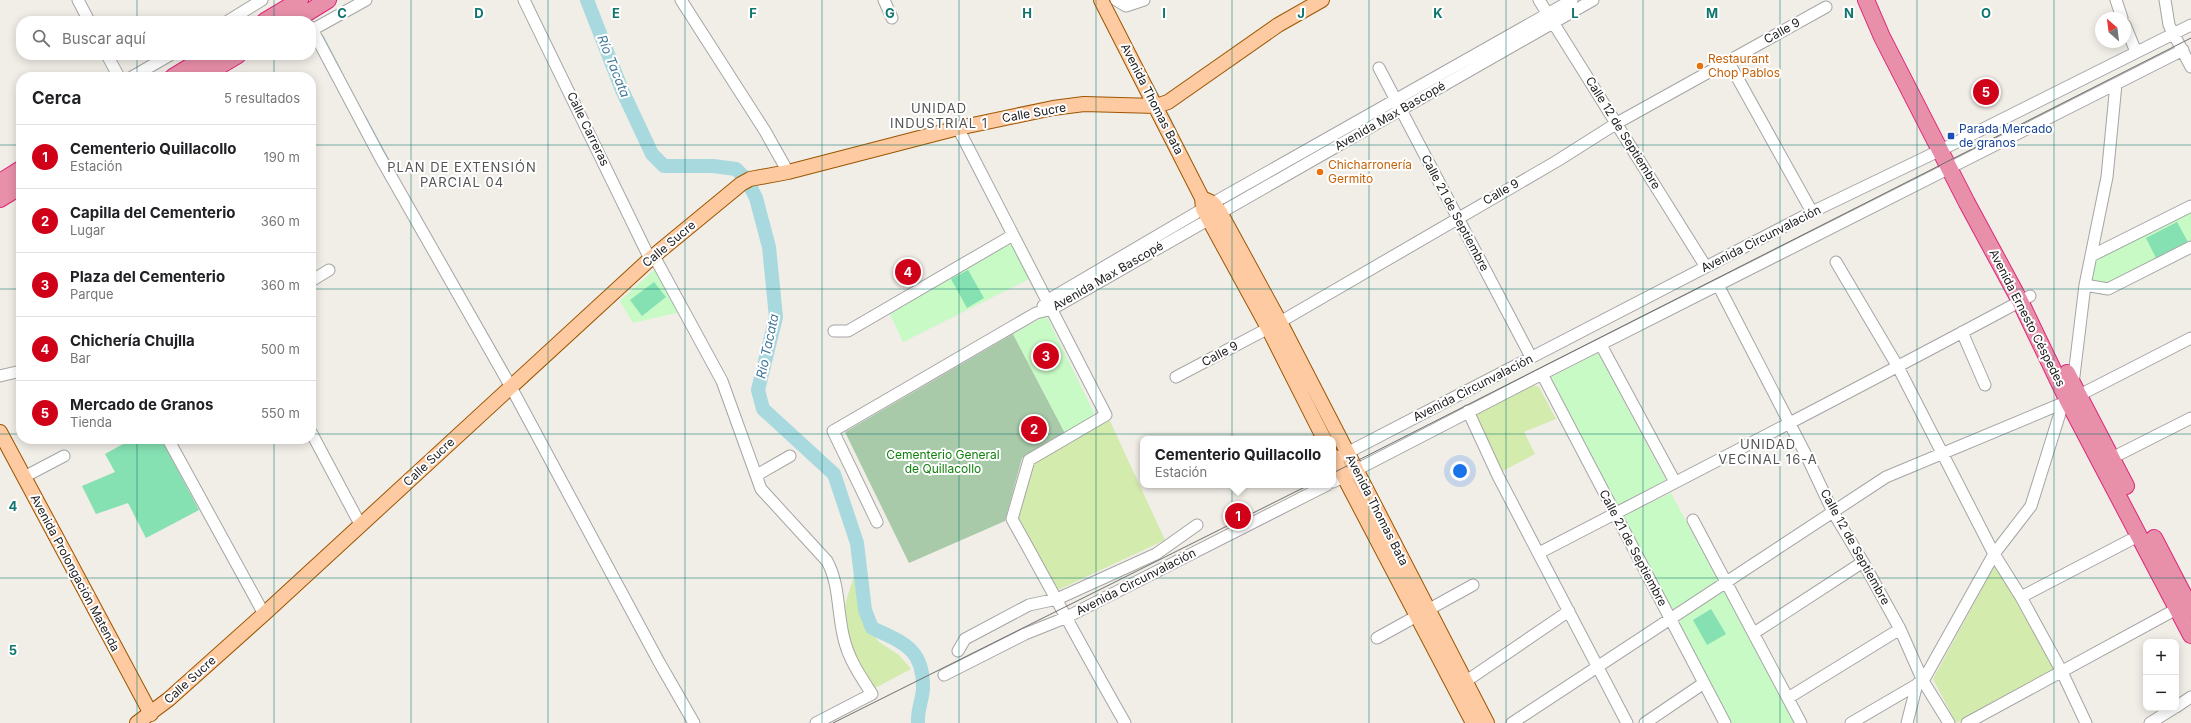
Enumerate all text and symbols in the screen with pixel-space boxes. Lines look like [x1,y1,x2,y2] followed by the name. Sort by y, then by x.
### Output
[337,5,347,21] text: C
[474,5,484,21] text: D
[612,5,620,21] text: E
[749,5,757,21] text: F
[885,5,895,21] text: G
[1022,5,1032,21] text: H
[1162,5,1166,21] text: I
[1297,5,1305,21] text: J
[1433,5,1443,21] text: K
[1571,5,1579,21] text: L
[1706,5,1718,21] text: M
[1844,5,1854,21] text: N
[1981,5,1991,21] text: O
[2095,12,2131,48] north arrow
[1761,15,1803,47] street label: Calle 9
[16,16,316,60] search box
[30,27,52,49] icon: search
[62,29,146,48] text: Buscar aquí
[594,32,634,100] water label: Río Tacata
[1118,41,1187,157] street label: Avenida Thomas Bata
[1708,51,1780,80] place label: Restaurant Chop Pablos
[1695,61,1705,71] marker: Restaurant Chop Pablos
[1583,74,1664,192] street label: Calle 12 de Septiembre
[1973,77,1999,107] pin: 5
[1332,78,1448,153] street label: Avenida Max Bascopé
[32,88,81,108] text: Cerca
[564,89,613,168] street label: Calle Carreras
[224,90,300,106] text: 5 resultados
[890,100,988,131] district label: UNIDAD INDUSTRIAL 1
[1001,100,1067,126] street label: Calle Sucre
[1959,121,2053,150] place label: Parada Mercado de granos
[1946,131,1956,141] marker: Parada Mercado de granos
[70,139,237,158] text: Cementerio Quillacollo
[42,149,48,165] text: 1
[263,149,300,165] text: 190 m
[1418,152,1493,274] street label: Calle 21 de Septiembre
[1328,157,1412,186] place label: Chicharronería Germito
[70,158,122,174] text: Estación
[387,159,537,190] district label: PLAN DE EXTENSIÓN PARCIAL 04
[1315,167,1325,177] marker: Chicharronería Germito
[1480,175,1521,208] street label: Calle 9
[1698,202,1823,275] street label: Avenida Circunvalación
[70,203,235,222] text: Capilla del Cementerio
[41,213,49,229] text: 2
[261,213,300,229] text: 360 m
[639,217,698,270] street label: Calle Sucre
[70,222,105,238] text: Lugar
[1050,238,1166,313] street label: Avenida Max Bascopé
[1986,247,2069,389] street label: Avenida Ernesto Céspedes
[895,257,921,287] pin: 4
[70,267,225,286] text: Plaza del Cementerio
[41,277,49,293] text: 3
[261,277,300,293] text: 360 m
[70,286,114,302] text: Parque
[752,312,782,380] water label: Río Tacata
[70,331,195,350] text: Chichería Chujlla
[1199,338,1241,369] street label: Calle 9
[41,341,49,357] text: 4
[261,341,300,357] text: 500 m
[1033,341,1059,371] pin: 3
[70,350,91,366] text: Bar
[1410,351,1535,424] street label: Avenida Circunvalación
[70,395,213,414] text: Mercado de Granos
[41,405,49,421] text: 5
[261,405,300,421] text: 550 m
[70,414,112,430] text: Tienda
[1021,414,1047,444] pin: 2
[400,434,457,489] street label: Calle Sucre
[1140,436,1336,488] popup
[1718,436,1818,467] district label: UNIDAD VECINAL 16-A
[1155,445,1321,464] text: Cementerio Quillacollo
[886,447,1000,476] park label: Cementerio General de Quillacollo
[1343,452,1412,568] street label: Avenida Thomas Bata
[1450,461,1470,481] your location
[1155,464,1207,480] text: Estación
[1817,486,1894,607] street label: Calle 12 de Septiembre
[1596,487,1671,609] street label: Calle 21 de Septiembre
[28,492,123,654] street label: Avenida Prolongación Matenda
[9,498,18,514] text: 4
[1225,501,1251,531] pin: 1
[1073,545,1198,618] street label: Avenida Circunvalación
[2143,639,2179,711] map controls
[2143,639,2179,675] button: +
[9,642,17,658] text: 5
[161,652,219,707] street label: Calle Sucre
[2143,675,2179,711] button: −

